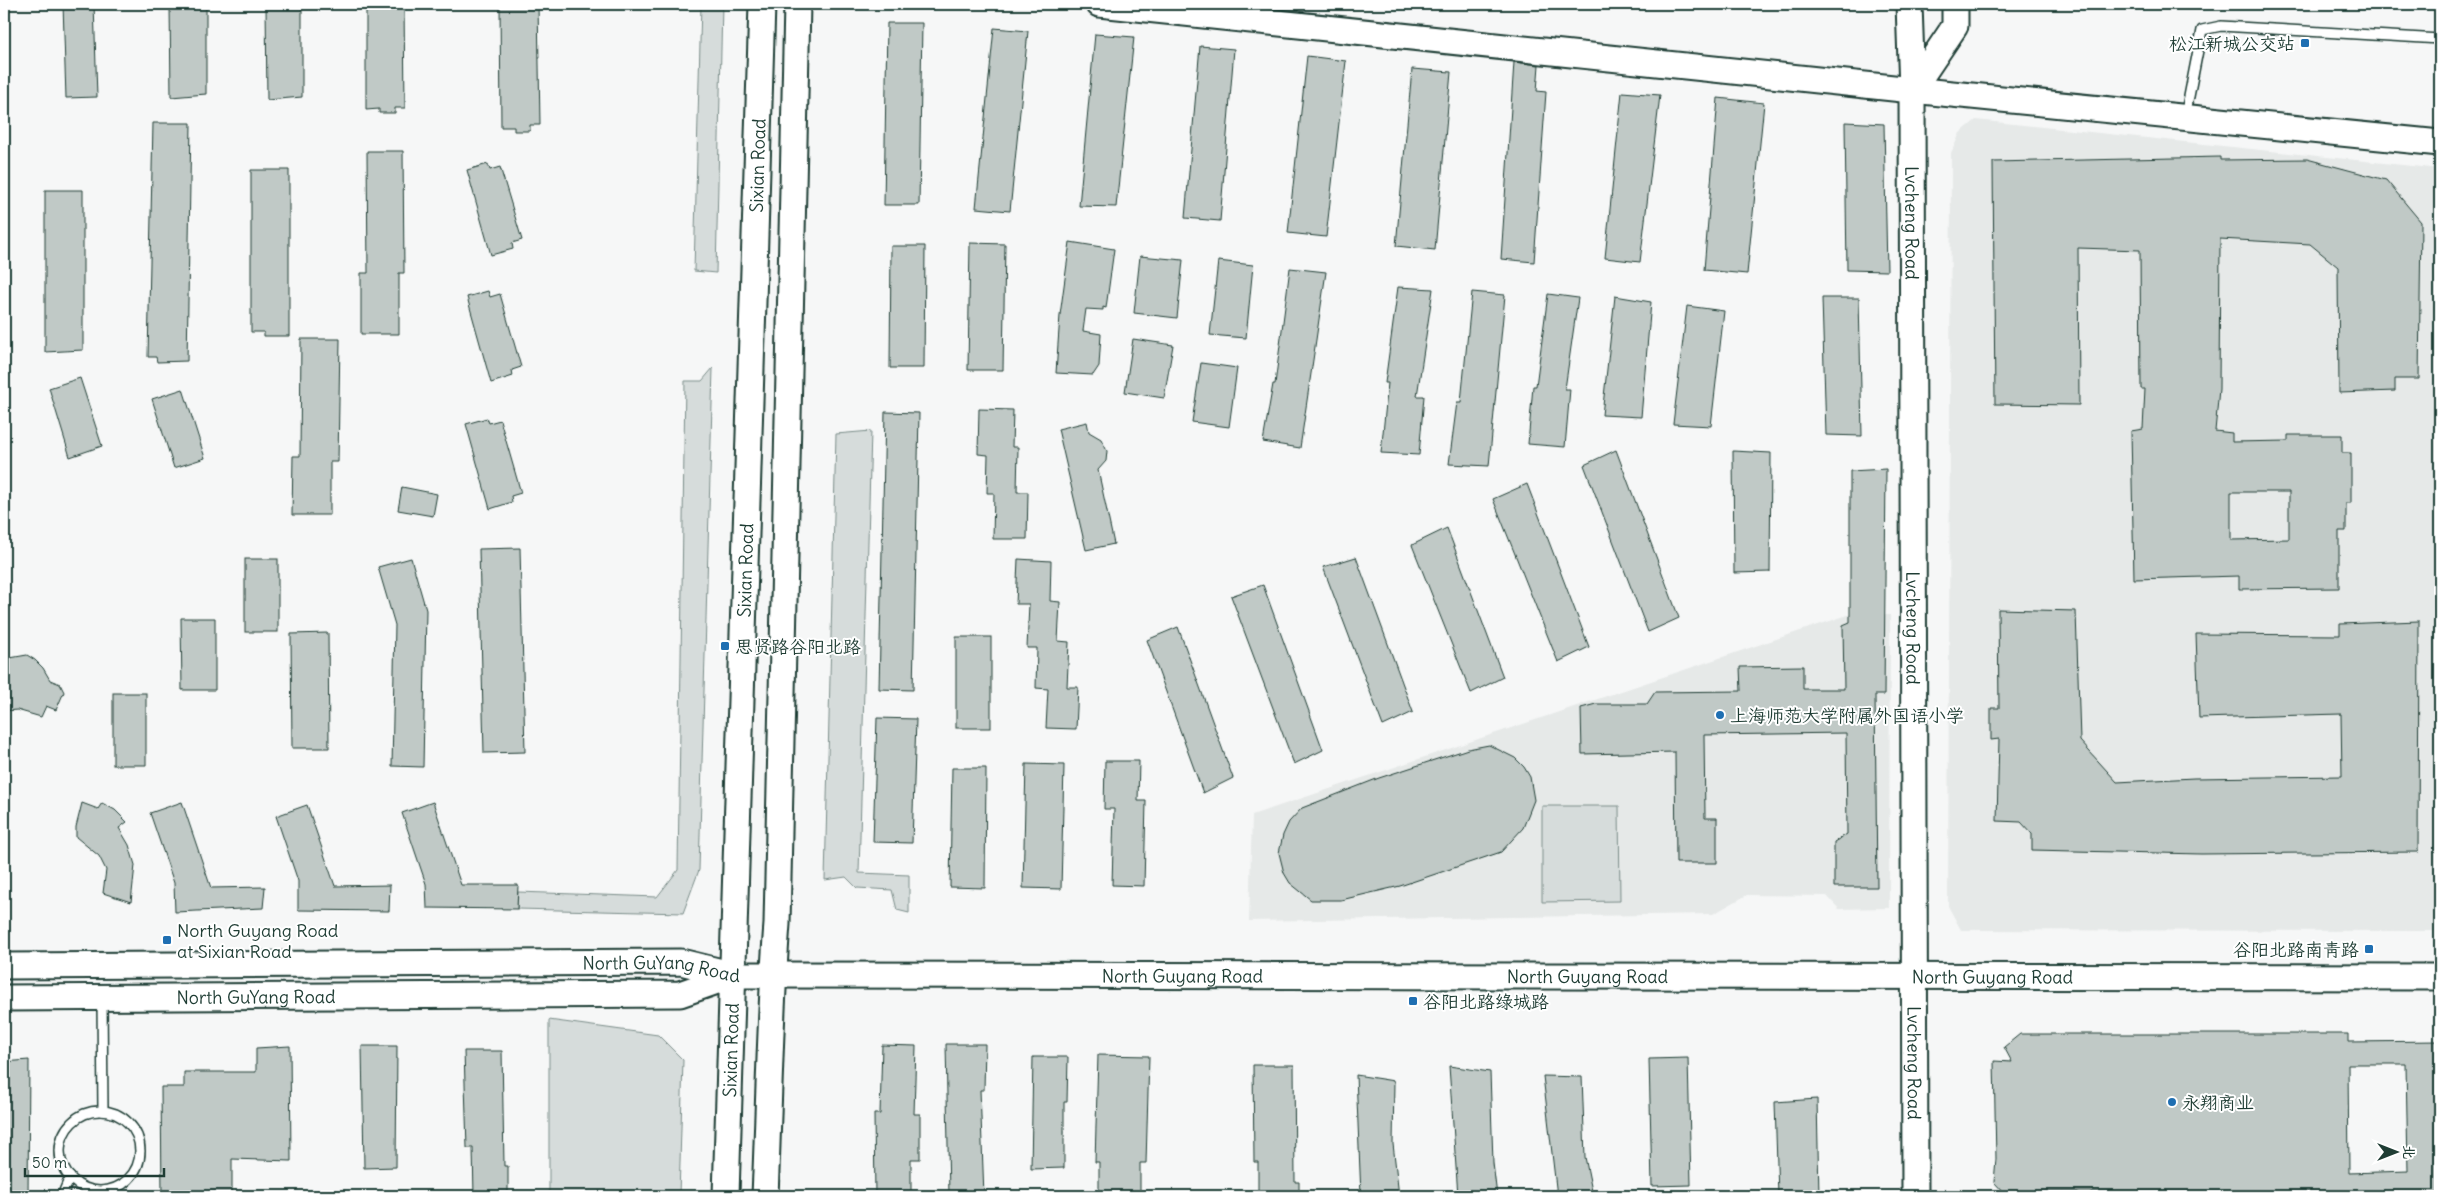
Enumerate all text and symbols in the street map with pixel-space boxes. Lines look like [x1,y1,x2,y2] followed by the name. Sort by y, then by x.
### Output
[2169,32,2295,55] place label: 松江新城公交站
[2299,37,2311,49] marker: 松江新城公交站
[744,118,770,213] street label: Sixian Road
[1901,166,1924,280] street label: Lvcheng Road
[732,522,758,618] street label: Sixian Road
[1902,571,1925,685] street label: Lvcheng Road
[735,635,861,658] place label: 思贤路谷阳北路
[719,640,731,652] marker: 思贤路谷阳北路
[1730,704,1964,727] place label: 上海师范大学附属外国语小学
[1714,709,1726,721] marker: 上海师范大学附属外国语小学
[177,919,339,963] place label: North Guyang Road at Sixian Road
[161,934,173,946] marker: North Guyang Road at Sixian Road
[2233,938,2359,961] place label: 谷阳北路南青路
[2363,943,2375,955] marker: 谷阳北路南青路
[582,950,740,987] street label: North GuYang Road
[1102,964,1264,987] street label: North Guyang Road
[1507,964,1669,988] street label: North Guyang Road
[1912,965,2074,988] street label: North Guyang Road
[176,985,336,1008] street label: North GuYang Road
[1423,990,1549,1013] place label: 谷阳北路绿城路
[1407,995,1419,1007] marker: 谷阳北路绿城路
[717,1002,743,1098] street label: Sixian Road
[1903,1006,1926,1120] street label: Lvcheng Road
[2182,1091,2254,1114] place label: 永翔商业
[2166,1096,2178,1108] marker: 永翔商业
[2372,1128,2422,1178] north arrow
[25,1145,164,1177] scale bar
[2400,1145,2418,1159] text: 北
[32,1153,67,1172] text: 50 m

